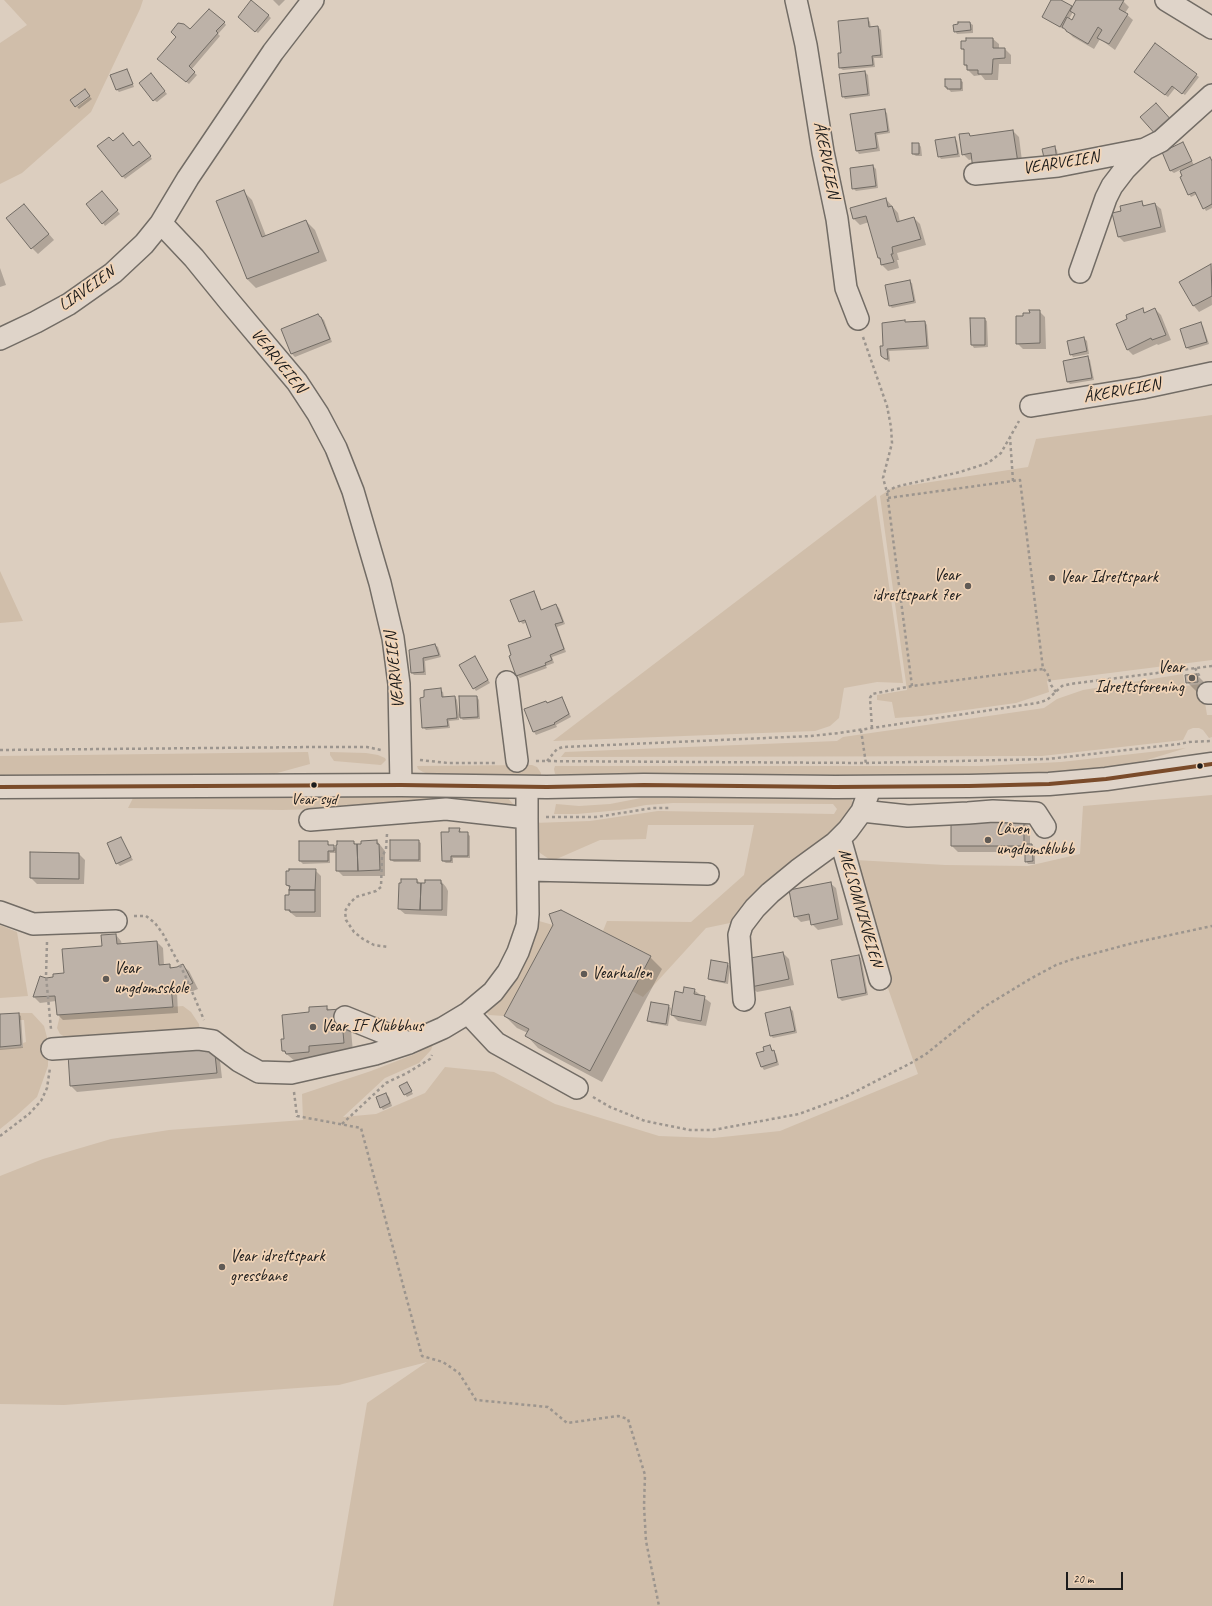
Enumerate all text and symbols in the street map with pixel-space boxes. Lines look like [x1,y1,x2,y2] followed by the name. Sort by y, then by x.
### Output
[809,120,843,200] street label: ÅKERVEIEN
[1022,147,1100,179] street label: VEARVEIEN
[55,262,119,316] street label: LIAVEIEN
[246,325,310,397] street label: VEARVEIEN
[1082,374,1162,408] street label: ÅKERVEIEN
[872,566,960,606] place label: Vear idrettspark 7er
[1060,568,1158,588] place label: Vear Idrettspark
[1047,573,1057,583] marker: Vear Idrettspark
[963,581,973,591] marker: Vear idrettspark 7er
[381,631,409,709] street label: VEARVEIEN
[1095,658,1184,698] place label: Vear Idrettsforening
[1187,673,1197,683] marker: Vear Idrettsforening
[1195,761,1205,771] unlabelled marker
[309,780,319,790] marker: Vear syd
[291,790,337,810] place label: Vear syd
[996,820,1074,860] place label: Låven ungdomsklubb
[983,835,993,845] marker: Låven ungdomsklubb
[833,847,887,969] street label: MELSOMVIKVEIEN
[114,959,188,999] place label: Vear ungdomsskole
[592,964,652,984] place label: Vearhallen
[579,969,589,979] marker: Vearhallen
[101,974,111,984] marker: Vear ungdomsskole
[321,1017,423,1037] place label: Vear IF Klubbhus
[308,1022,318,1032] marker: Vear IF Klubbhus
[230,1247,325,1287] place label: Vear idrettspark gressbane
[217,1262,227,1272] marker: Vear idrettspark gressbane
[1068,1564,1125,1590] scale bar
[1073,1571,1093,1587] text: 20 m

